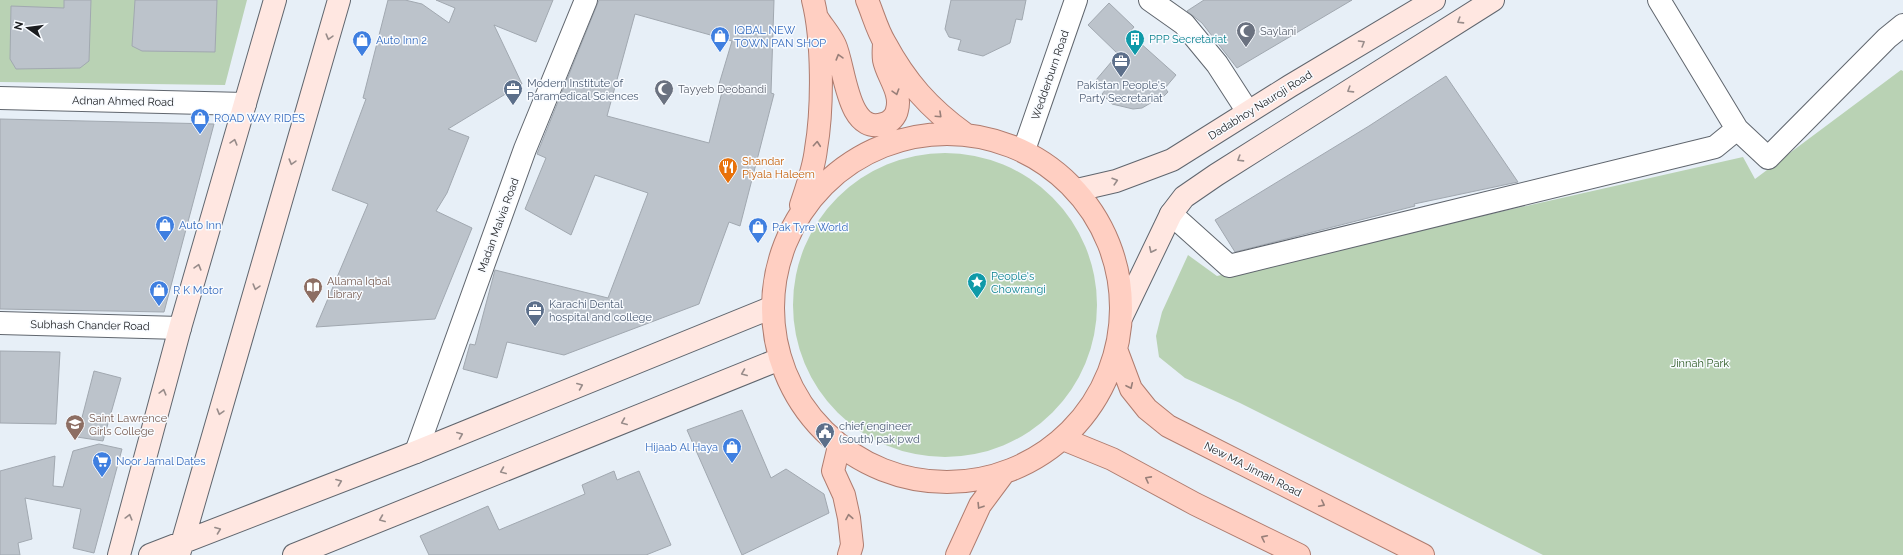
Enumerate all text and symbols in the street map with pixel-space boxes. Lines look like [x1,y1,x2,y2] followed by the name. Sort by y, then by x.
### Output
[8,8,48,48] north arrow
[1457,16,1464,24] one-way arrow
[11,20,26,31] text: N
[1235,20,1257,48] mosque icon: Saylani
[734,24,826,50] place label: IQBAL NEW TOWN PAN SHOP
[709,25,731,53] shop icon: IQBAL NEW TOWN PAN SHOP
[1260,25,1296,38] place label: Saylani
[1029,28,1072,122] street label: Wedderburn Road
[1124,28,1146,56] building icon: PPP Secretariat
[351,29,373,57] shop icon: Auto Inn 2
[1149,33,1227,46] place label: PPP Secretariat
[325,34,334,41] one-way arrow
[376,34,427,47] place label: Auto Inn 2
[1358,40,1365,47] one-way arrow
[1110,50,1132,78] office icon: Pakistan People's Party Secretariat
[835,54,844,61] one-way arrow
[1206,68,1315,143] street label: Dadabhoy Nauroji Road
[527,77,639,103] place label: Modern Institute of Paramedical Sciences
[502,78,524,106] office icon: Modern Institute of Paramedical Sciences
[653,78,675,106] mosque icon: Tayyeb Deobandi
[1077,79,1165,105] place label: Pakistan People's Party Secretariat
[678,83,766,96] place label: Tayyeb Deobandi
[1347,85,1354,93] one-way arrow
[891,89,900,96] one-way arrow
[72,94,174,109] street label: Adnan Ahmed Road
[189,107,211,135] shop icon: ROAD WAY RIDES
[935,110,942,117] one-way arrow
[214,112,305,125] place label: ROAD WAY RIDES
[229,138,238,145] one-way arrow
[812,141,821,147] one-way arrow
[1237,154,1244,162] one-way arrow
[742,155,815,181] place label: Shandar Piyala Haleem
[717,156,739,184] restaurant icon: Shandar Piyala Haleem
[288,159,297,166] one-way arrow
[475,176,522,274] street label: Madan Malvia Road
[1111,177,1118,186] one-way arrow
[154,214,176,242] shop icon: Auto Inn
[747,216,769,244] shop icon: Pak Tyre World
[179,219,221,232] place label: Auto Inn
[772,221,849,234] place label: Pak Tyre World
[1149,246,1157,254] one-way arrow
[193,263,202,270] one-way arrow
[991,270,1046,296] place label: People's Chowrangi
[966,271,988,299] place icon: People's Chowrangi
[327,275,391,301] place label: Allama Iqbal Library
[302,276,324,304] library icon: Allama Iqbal Library
[148,279,170,307] shop icon: R K Motor
[252,283,261,290] one-way arrow
[173,284,223,297] place label: R K Motor
[549,298,652,324] place label: Karachi Dental hospital and college
[524,299,546,327] office icon: Karachi Dental hospital and college
[30,318,150,333] street label: Subhash Chander Road
[1671,357,1729,370] park label: Jinnah Park
[741,369,748,377] one-way arrow
[577,382,584,390] one-way arrow
[1125,382,1133,389] one-way arrow
[158,389,167,396] one-way arrow
[216,408,225,415] one-way arrow
[89,412,168,438] place label: Saint Lawrence Girls College
[64,413,86,441] school or university icon: Saint Lawrence Girls College
[620,417,628,425] one-way arrow
[839,420,920,446] place label: chief engineer (south) pak pwd
[814,421,836,449] public building icon: chief engineer (south) pak pwd
[456,431,463,439] one-way arrow
[721,436,743,464] shop icon: Hijaab Al Haya
[1202,439,1304,500] street label: New MA Jinnah Road
[645,441,718,454] place label: Hijaab Al Haya
[91,450,113,478] supermarket icon: Noor Jamal Dates
[116,455,206,468] place label: Noor Jamal Dates
[499,466,506,474] one-way arrow
[1145,476,1153,484] one-way arrow
[336,479,343,487] one-way arrow
[1317,499,1325,507] one-way arrow
[978,502,985,509] one-way arrow
[124,514,133,521] one-way arrow
[845,514,853,520] one-way arrow
[379,515,386,523] one-way arrow
[214,526,221,534] one-way arrow
[1261,535,1269,543] one-way arrow

